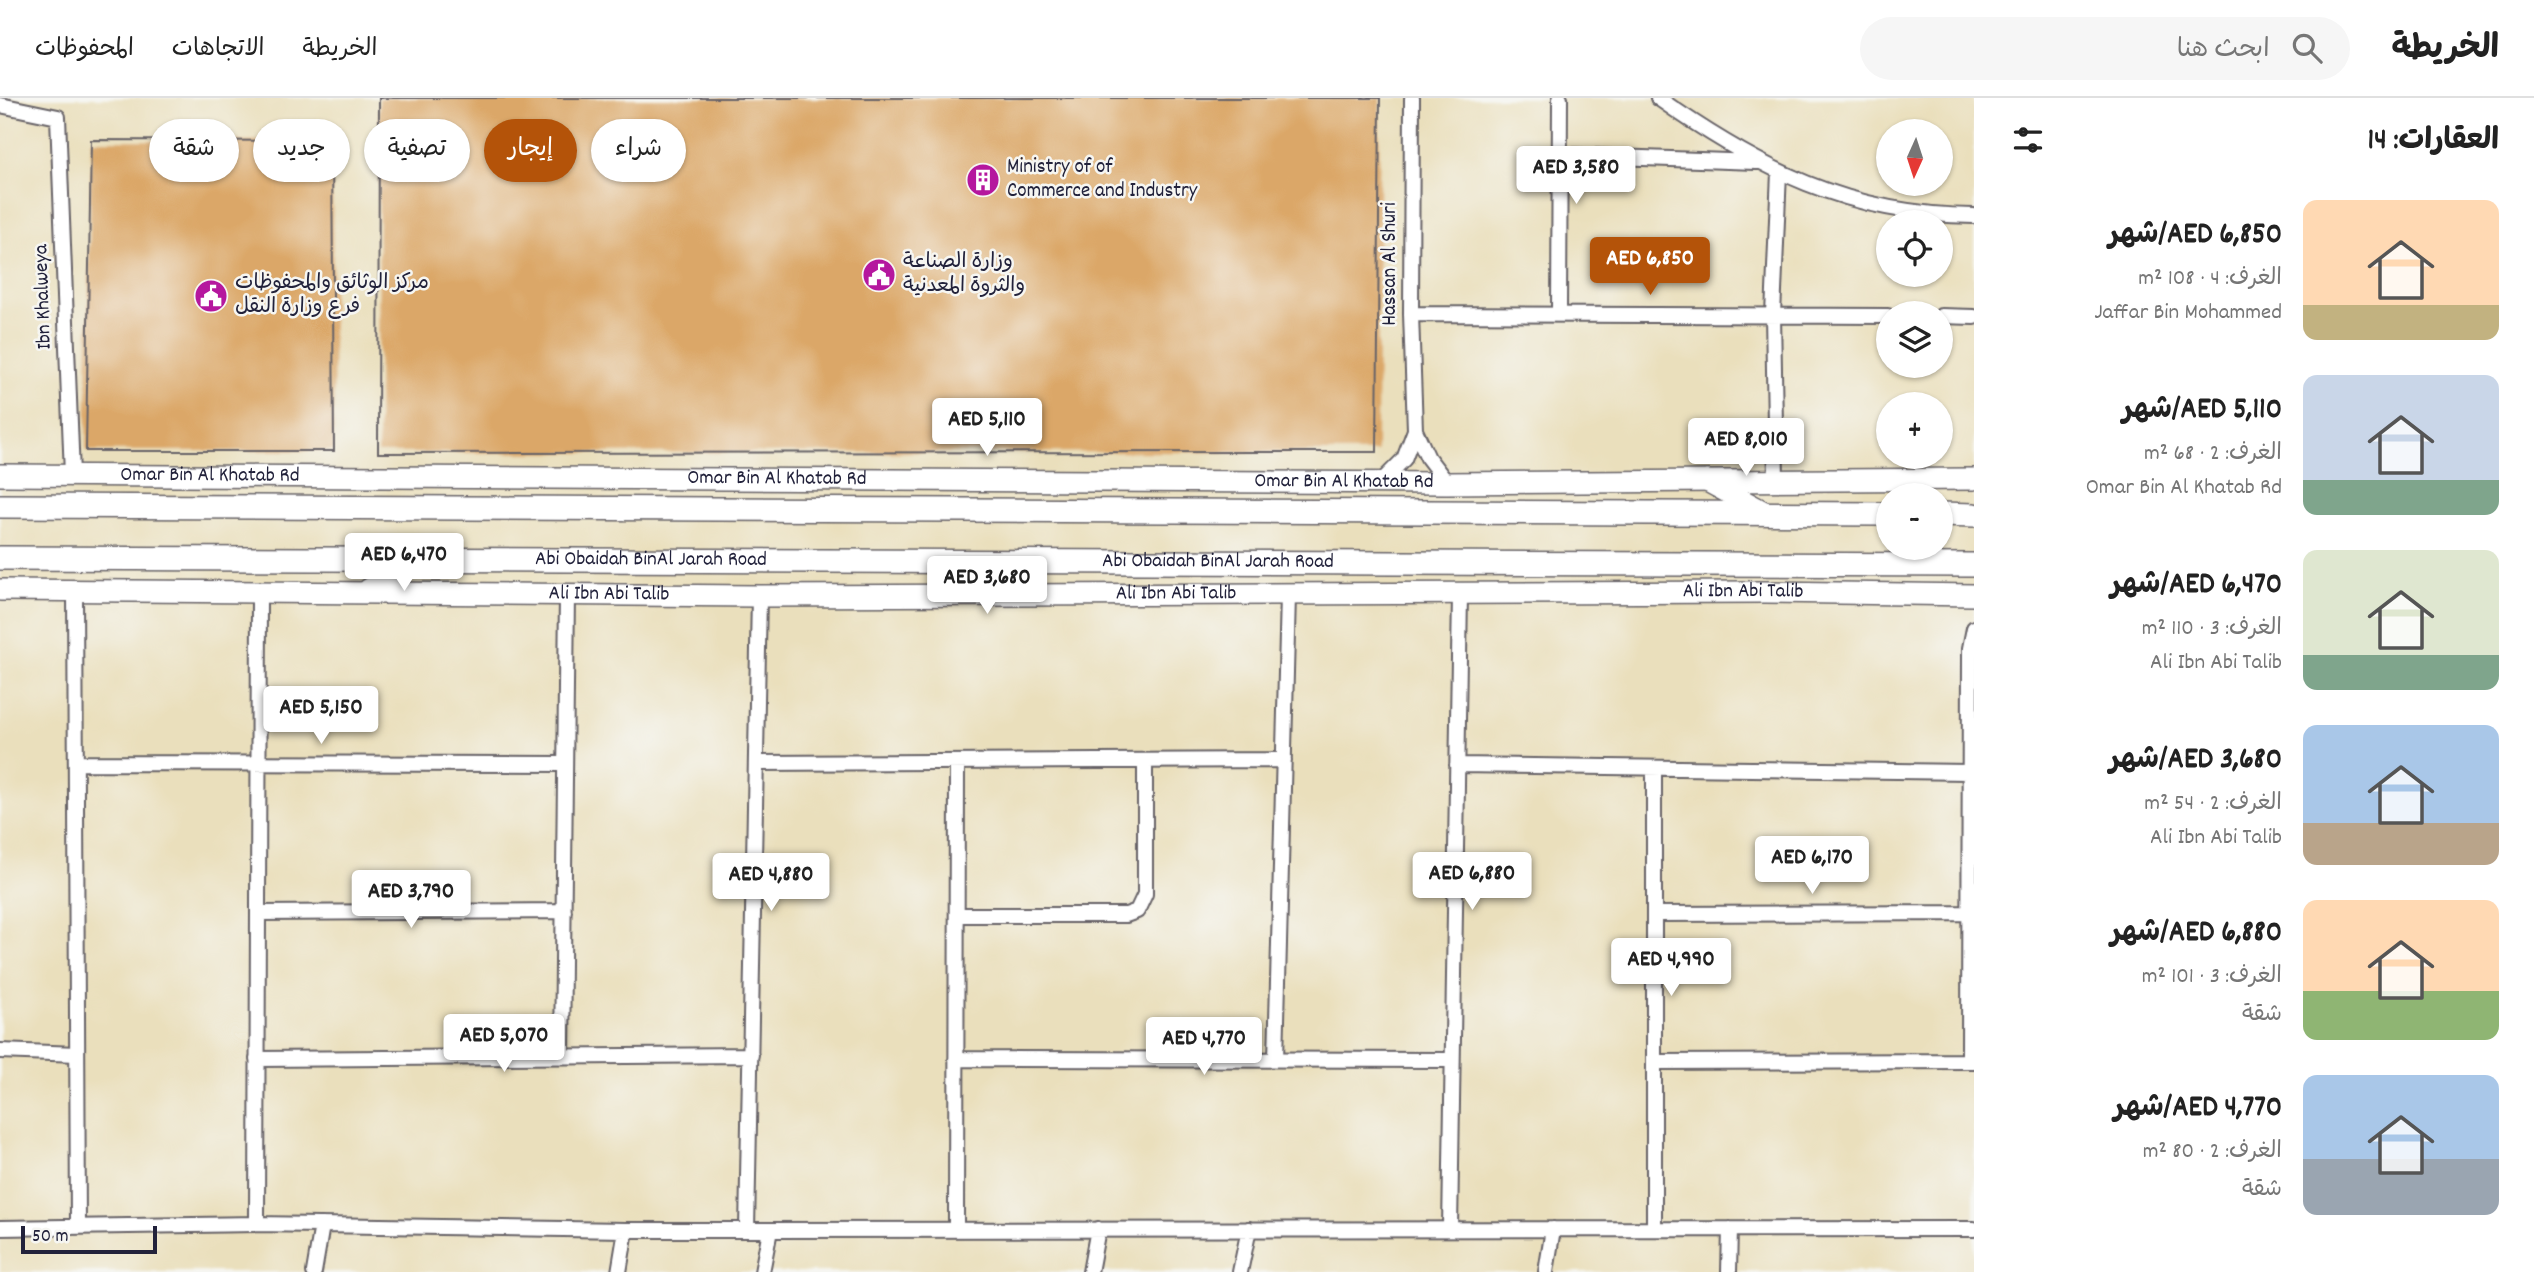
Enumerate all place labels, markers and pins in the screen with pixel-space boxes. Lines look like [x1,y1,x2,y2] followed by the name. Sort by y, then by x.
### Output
[1496,146,1656,206] pin: AED 3,580
[1007,153,1198,207] place label: Ministry of of Commerce and Industry
[964,161,1002,199] building icon: Ministry of of Commerce and Industry
[1570,238,1730,297] pin: AED 6,850
[903,248,1025,302] place label: وزارة الصناعة والثروة المعدنية
[860,256,898,294] public building icon: وزارة الصناعة والثروة المعدنية
[235,269,429,323] place label: مركز الوثائق والمحفوظات فرع وزارة النقل
[192,277,230,315] public building icon: مركز الوثائق والمحفوظات فرع وزارة النقل
[907,398,1067,458] pin: AED 5,110
[1666,418,1826,478] pin: AED 8,010
[324,533,484,593] pin: AED 6,470
[907,556,1067,616] pin: AED 3,680
[241,686,401,746] pin: AED 5,150
[1732,836,1892,896] pin: AED 6,170
[1392,852,1552,912] pin: AED 6,880
[691,854,851,913] pin: AED 4,880
[331,870,491,930] pin: AED 3,790
[1591,939,1751,998] pin: AED 4,990
[424,1014,584,1074] pin: AED 5,070
[1124,1018,1284,1077] pin: AED 4,770

